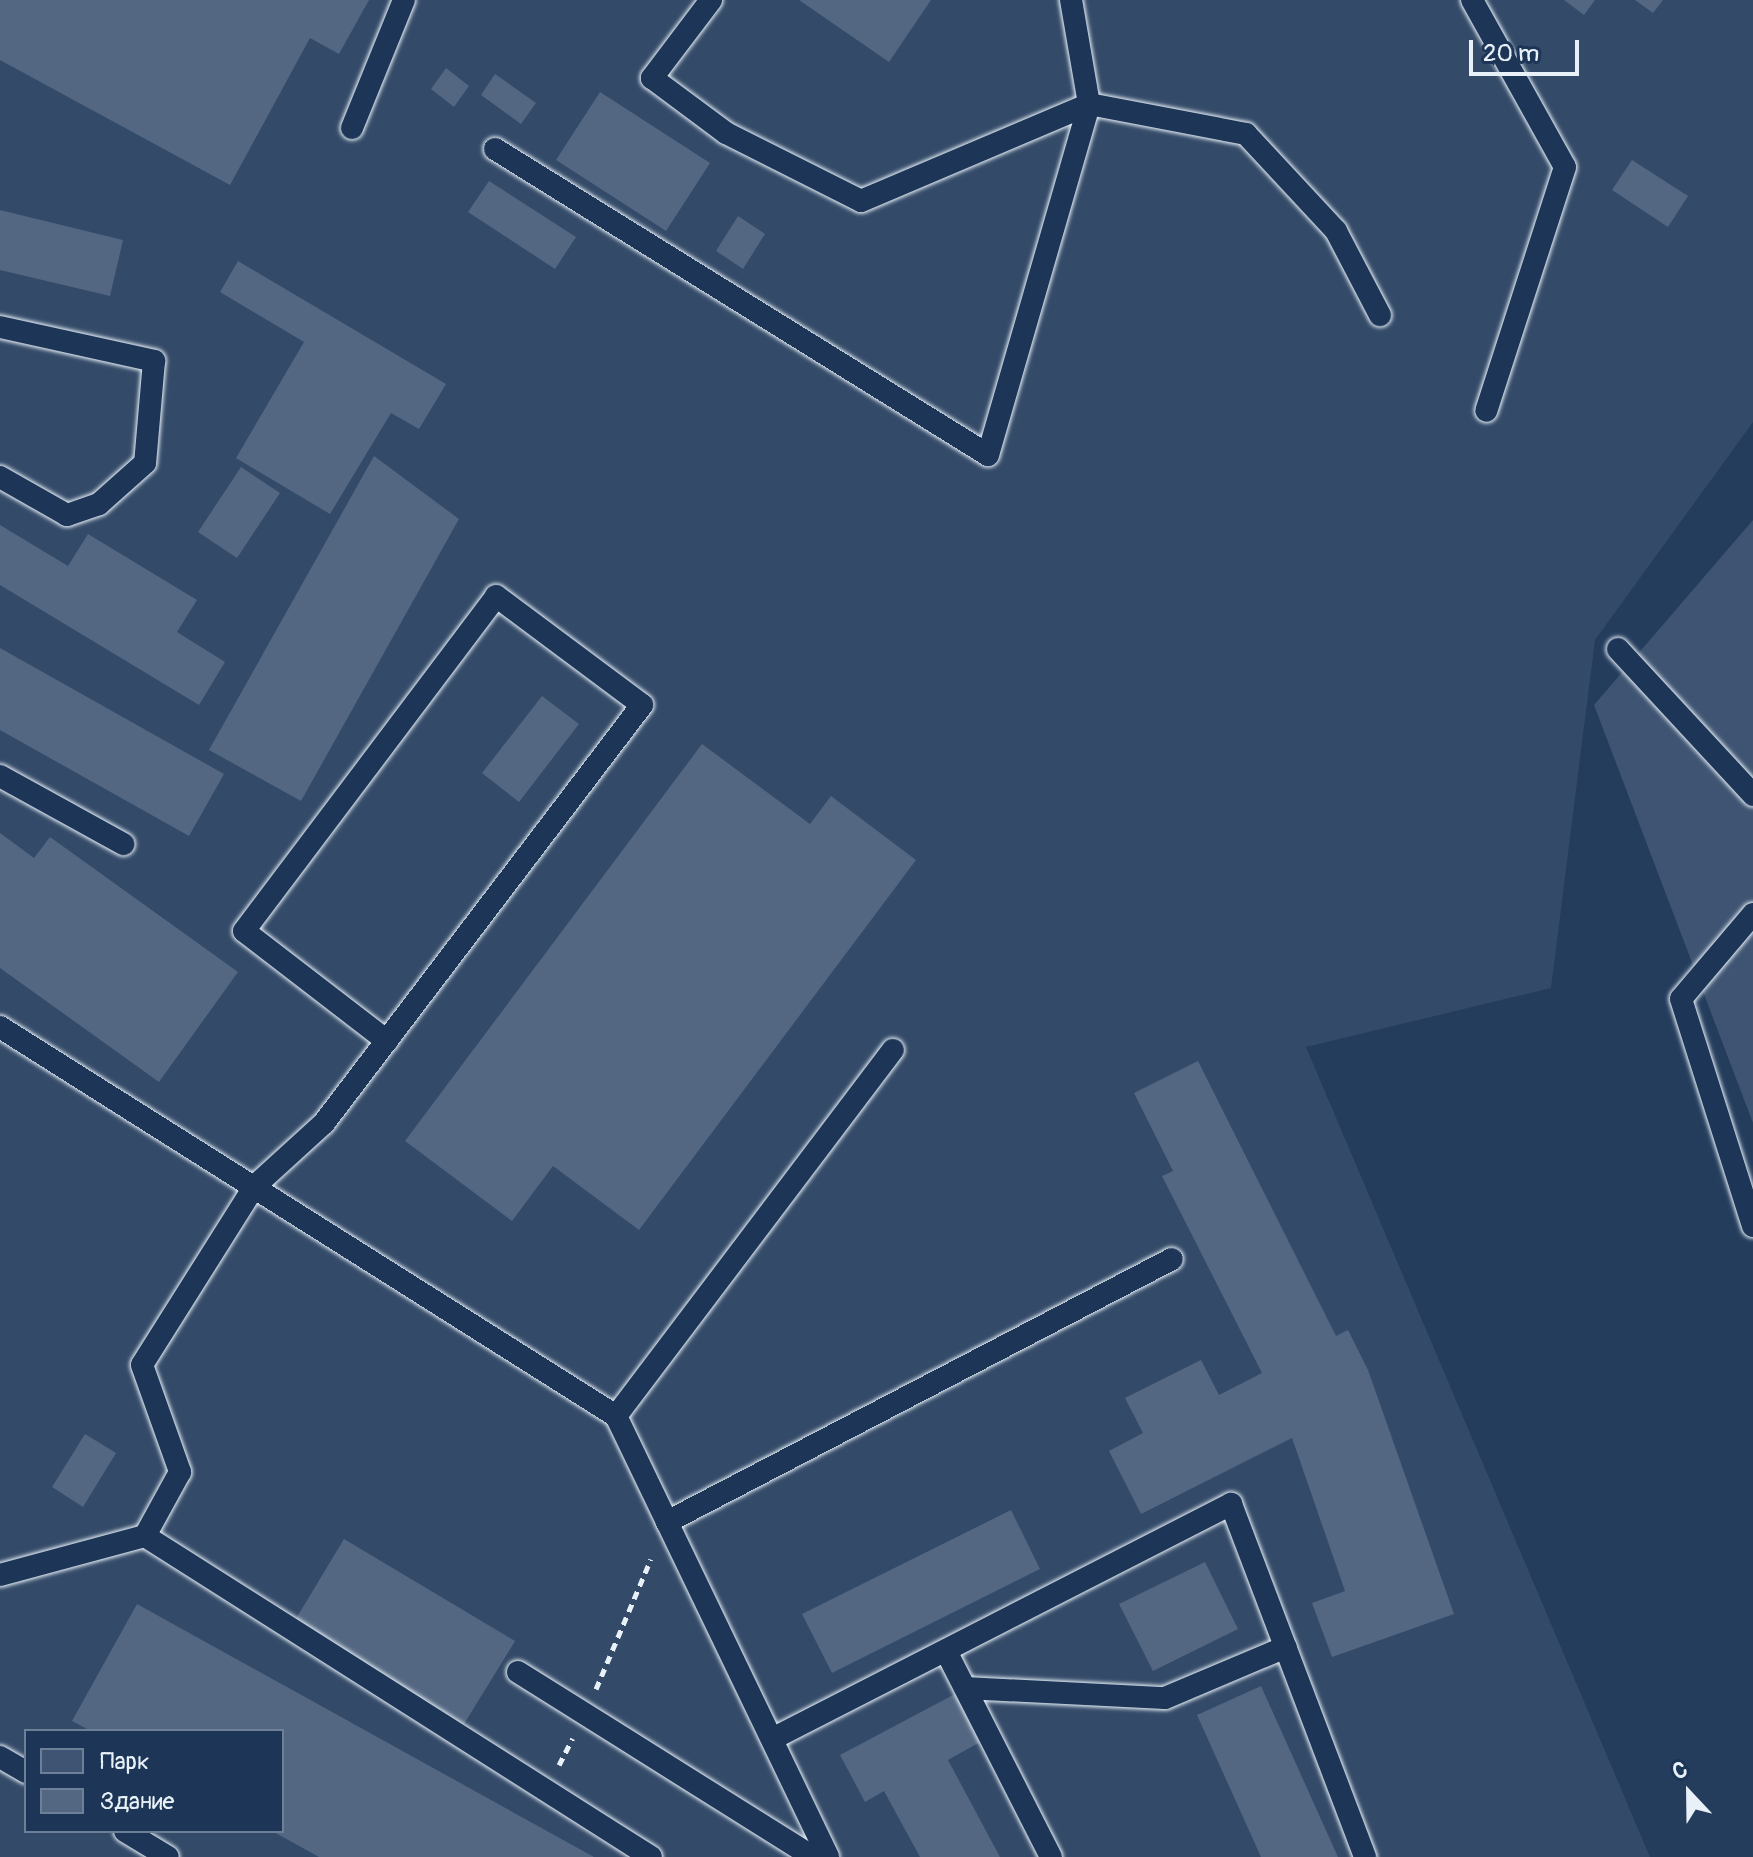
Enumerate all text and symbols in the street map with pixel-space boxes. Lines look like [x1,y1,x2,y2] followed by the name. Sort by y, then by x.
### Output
[1473,24,1583,74] scale bar
[1483,39,1539,68] text: 20 m
[24,1729,284,1833] legend
[100,1747,149,1776] text: Парк
[1649,1753,1729,1833] north arrow
[1668,1755,1692,1786] text: С
[100,1787,174,1816] text: Здание

